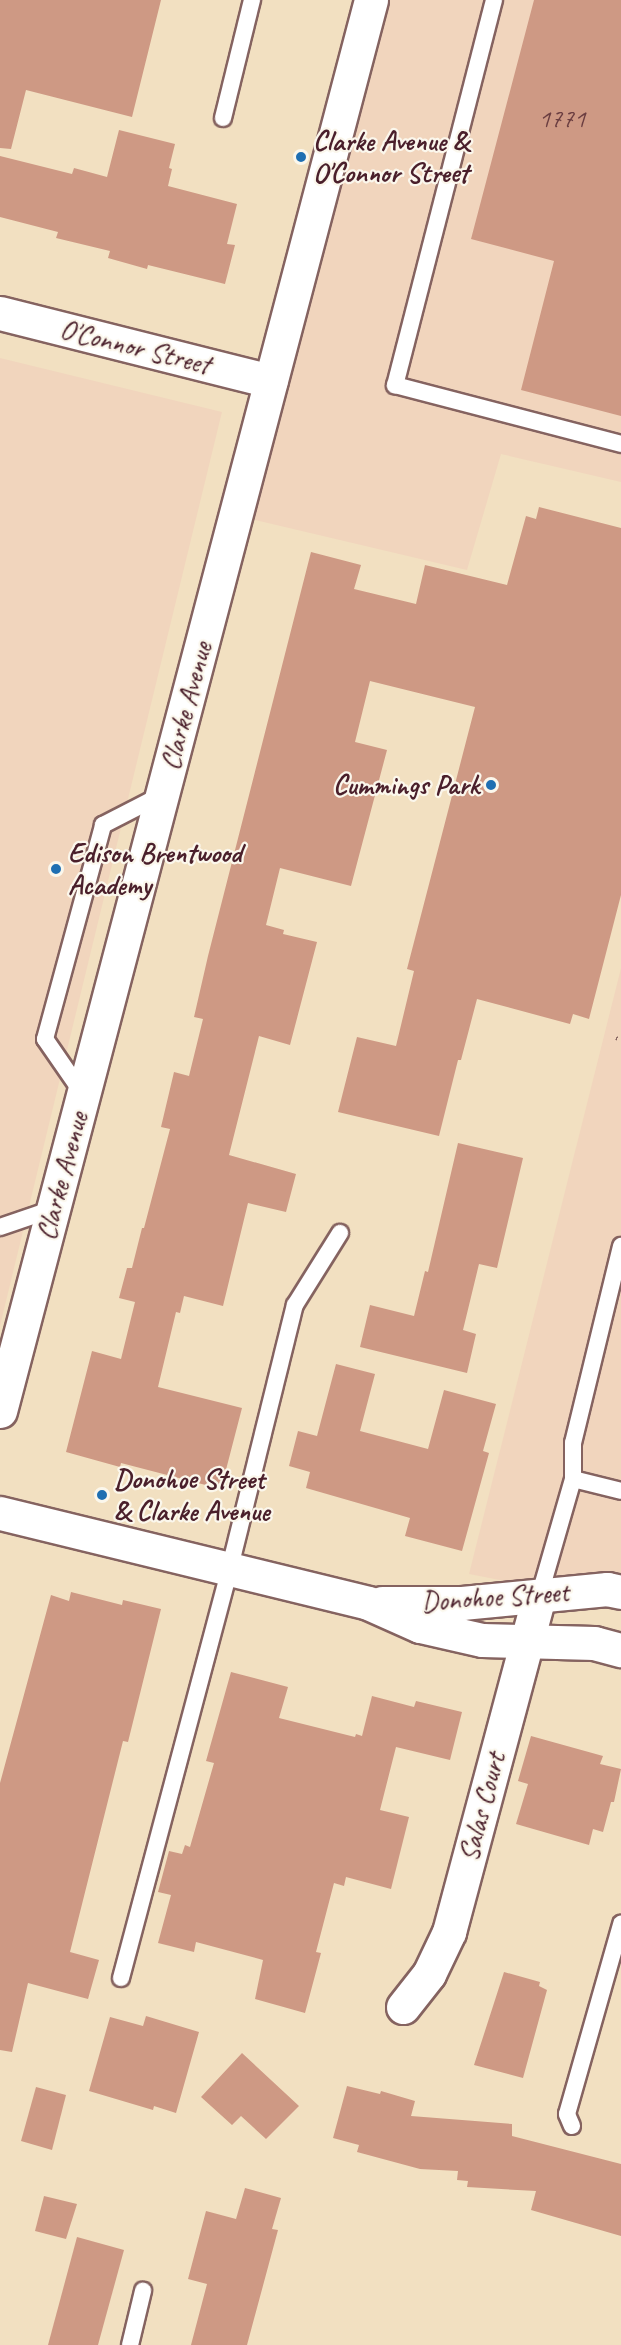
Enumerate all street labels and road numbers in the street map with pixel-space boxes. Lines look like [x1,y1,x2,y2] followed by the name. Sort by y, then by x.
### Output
[57,312,213,382] street label: O'Connor Street
[153,638,219,774] street label: Clarke Avenue
[29,1108,95,1244] street label: Clarke Avenue
[420,1575,570,1619] street label: Donohoe Street
[451,1749,513,1865] street label: Salas Court

